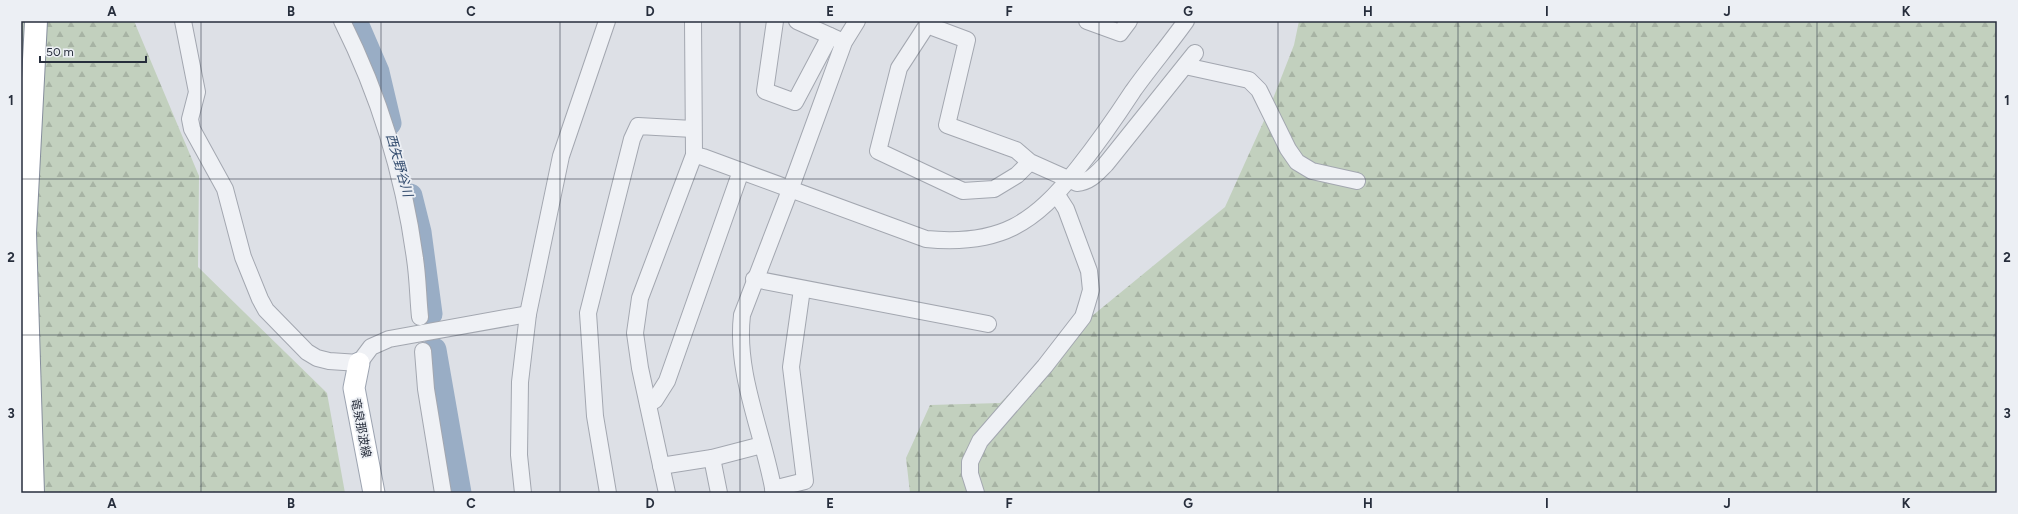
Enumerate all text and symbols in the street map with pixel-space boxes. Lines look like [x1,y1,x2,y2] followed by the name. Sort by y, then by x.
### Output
[107,4,117,19] text: A
[287,4,295,19] text: B
[466,4,476,19] text: C
[645,4,655,19] text: D
[826,4,834,19] text: E
[1005,4,1013,19] text: F
[1183,4,1193,19] text: G
[1363,4,1373,19] text: H
[1545,4,1549,19] text: I
[1723,4,1731,19] text: J
[1902,4,1911,19] text: K
[40,38,146,64] scale bar
[46,45,74,59] text: 50 m
[8,93,14,108] text: 1
[2004,93,2010,108] text: 1
[383,132,416,200] water label: 西矢野谷川
[7,250,15,265] text: 2
[2003,250,2011,265] text: 2
[348,397,374,459] street label: 竜泉那波線
[7,406,15,421] text: 3
[2003,406,2011,421] text: 3
[107,496,117,511] text: A
[287,496,295,511] text: B
[466,496,476,511] text: C
[645,496,655,511] text: D
[826,496,834,511] text: E
[1005,496,1013,511] text: F
[1183,496,1193,511] text: G
[1363,496,1373,511] text: H
[1545,496,1549,511] text: I
[1723,496,1731,511] text: J
[1902,496,1911,511] text: K

